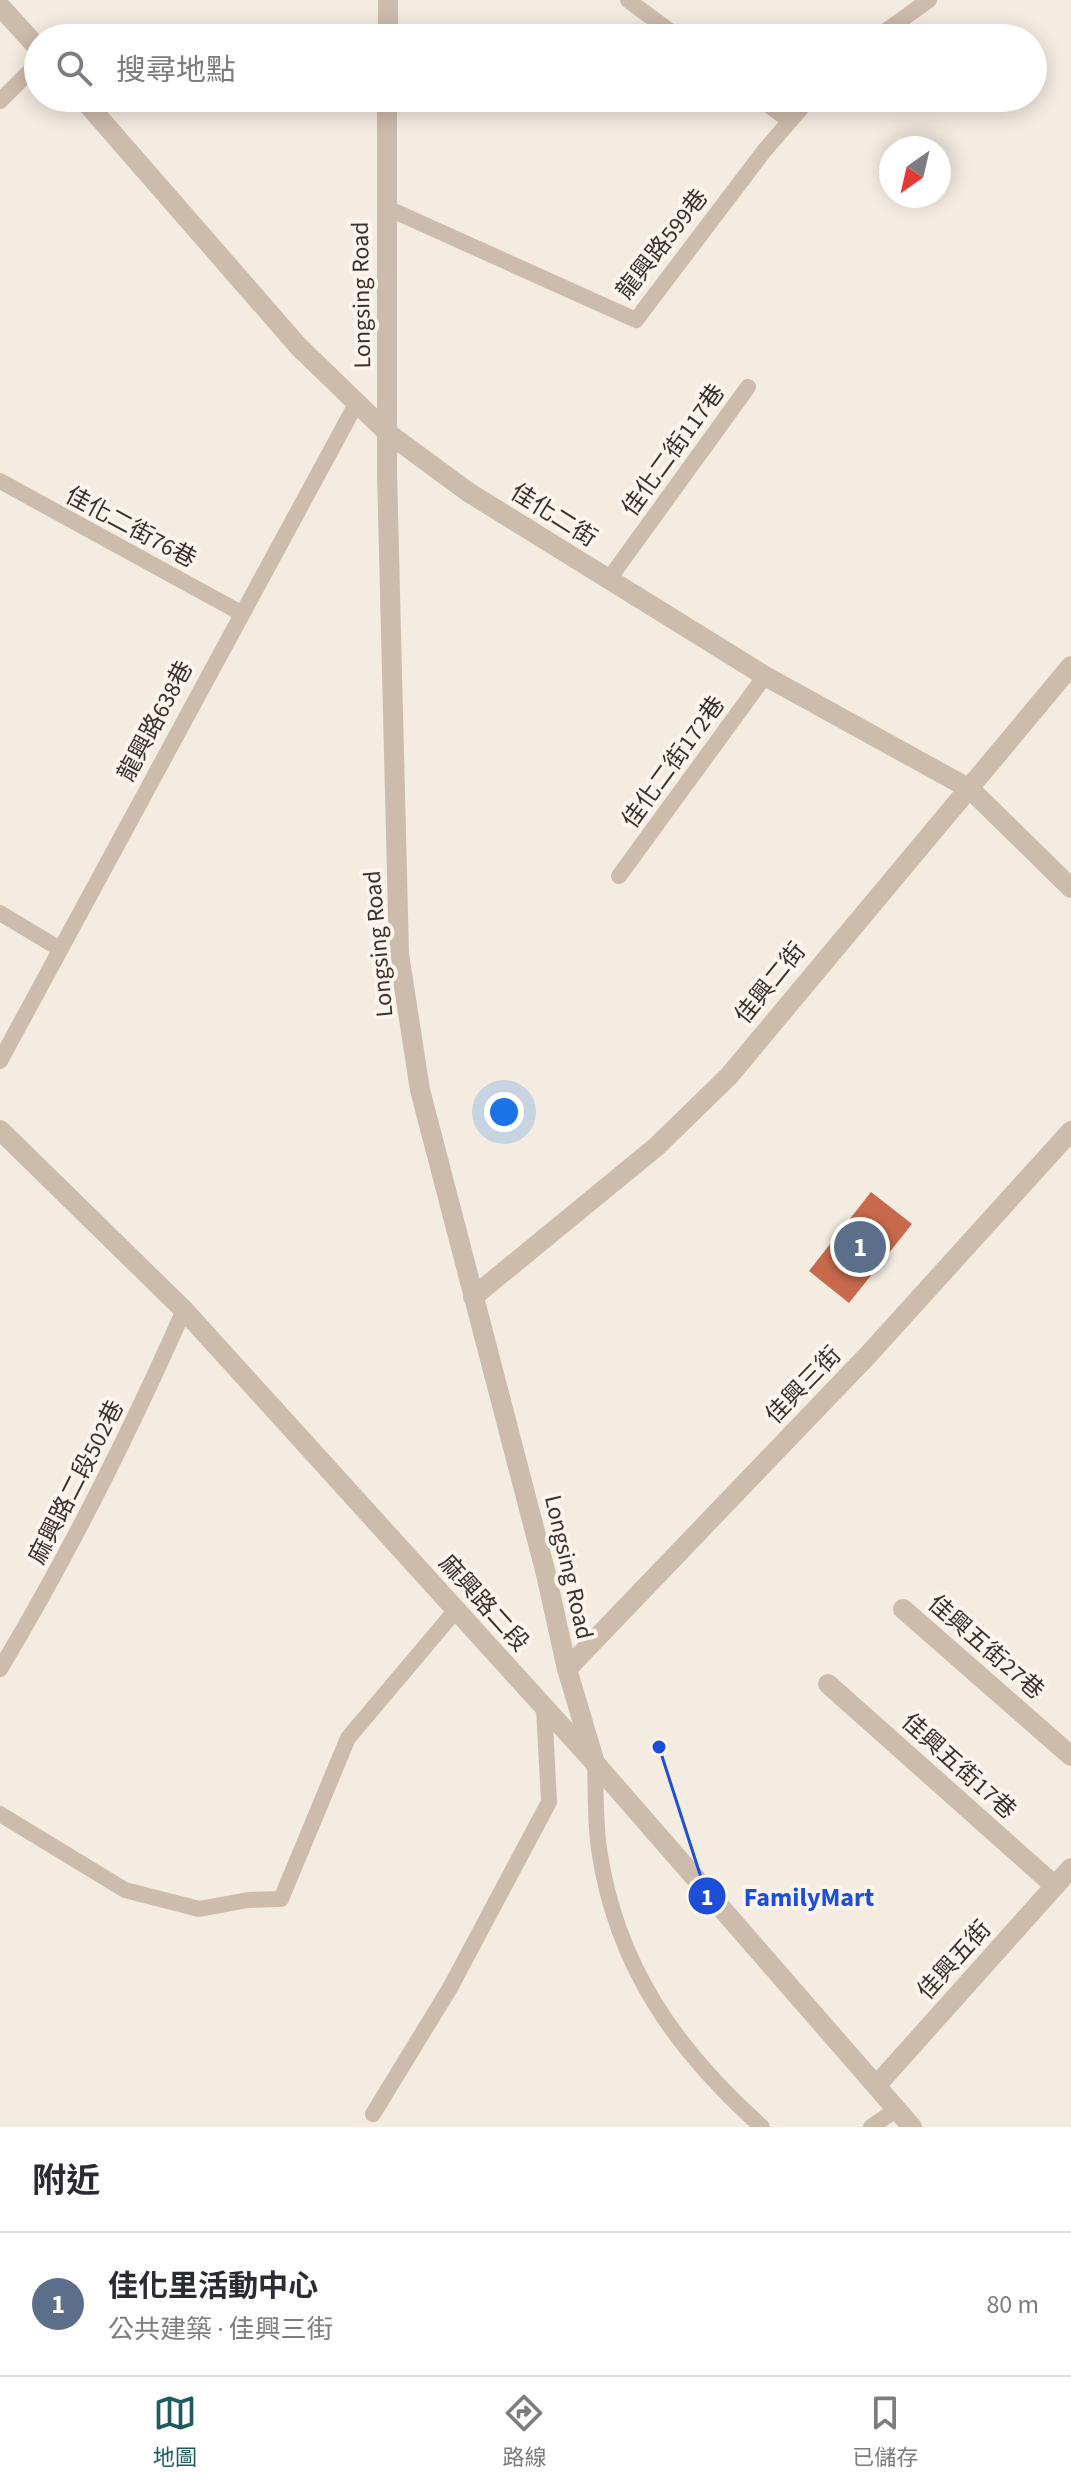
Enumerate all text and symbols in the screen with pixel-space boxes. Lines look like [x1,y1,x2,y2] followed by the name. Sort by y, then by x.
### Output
[24,24,1047,112] search box
[52,46,96,90] icon: search
[116,49,236,92] text: 搜尋地點
[879,136,951,208] north arrow
[608,182,717,307] street label: 龍興路599巷
[343,221,380,369] street label: Longsing Road
[613,377,733,524] street label: 佳化二街117巷
[504,475,604,556] street label: 佳化二街
[59,478,202,577] street label: 佳化二街76巷
[109,655,202,788] street label: 龍興路638巷
[613,689,733,836] street label: 佳化二街172巷
[355,869,402,1019] street label: Longsing Road
[727,935,814,1032] street label: 佳興二街
[484,1092,524,1132] your location
[834,1217,886,1277] pin: 1
[757,1339,849,1432] street label: 佳興三街
[20,1394,133,1570] street label: 麻興路二段502巷
[535,1492,602,1643] street label: Longsing Road
[430,1547,537,1660] street label: 麻興路二段
[920,1587,1051,1708] street label: 佳興五街27巷
[894,1705,1024,1828] street label: 佳興五街17巷
[687,1871,890,1921] callout: FamilyMart
[744,1879,874,1916] text: FamilyMart
[701,1880,713,1915] text: 1
[909,1913,999,2008] street label: 佳興五街
[32,2157,100,2206] text: 附近
[108,2265,318,2308] text: 佳化里活動中心
[51,2286,65,2323] text: 1
[986,2286,1039,2323] text: 80 m
[108,2311,333,2348] text: 公共建築 · 佳興三街
[153,2391,197,2474] tab: 地圖
[502,2391,546,2474] tab: 路線
[852,2391,918,2474] tab: 已儲存

